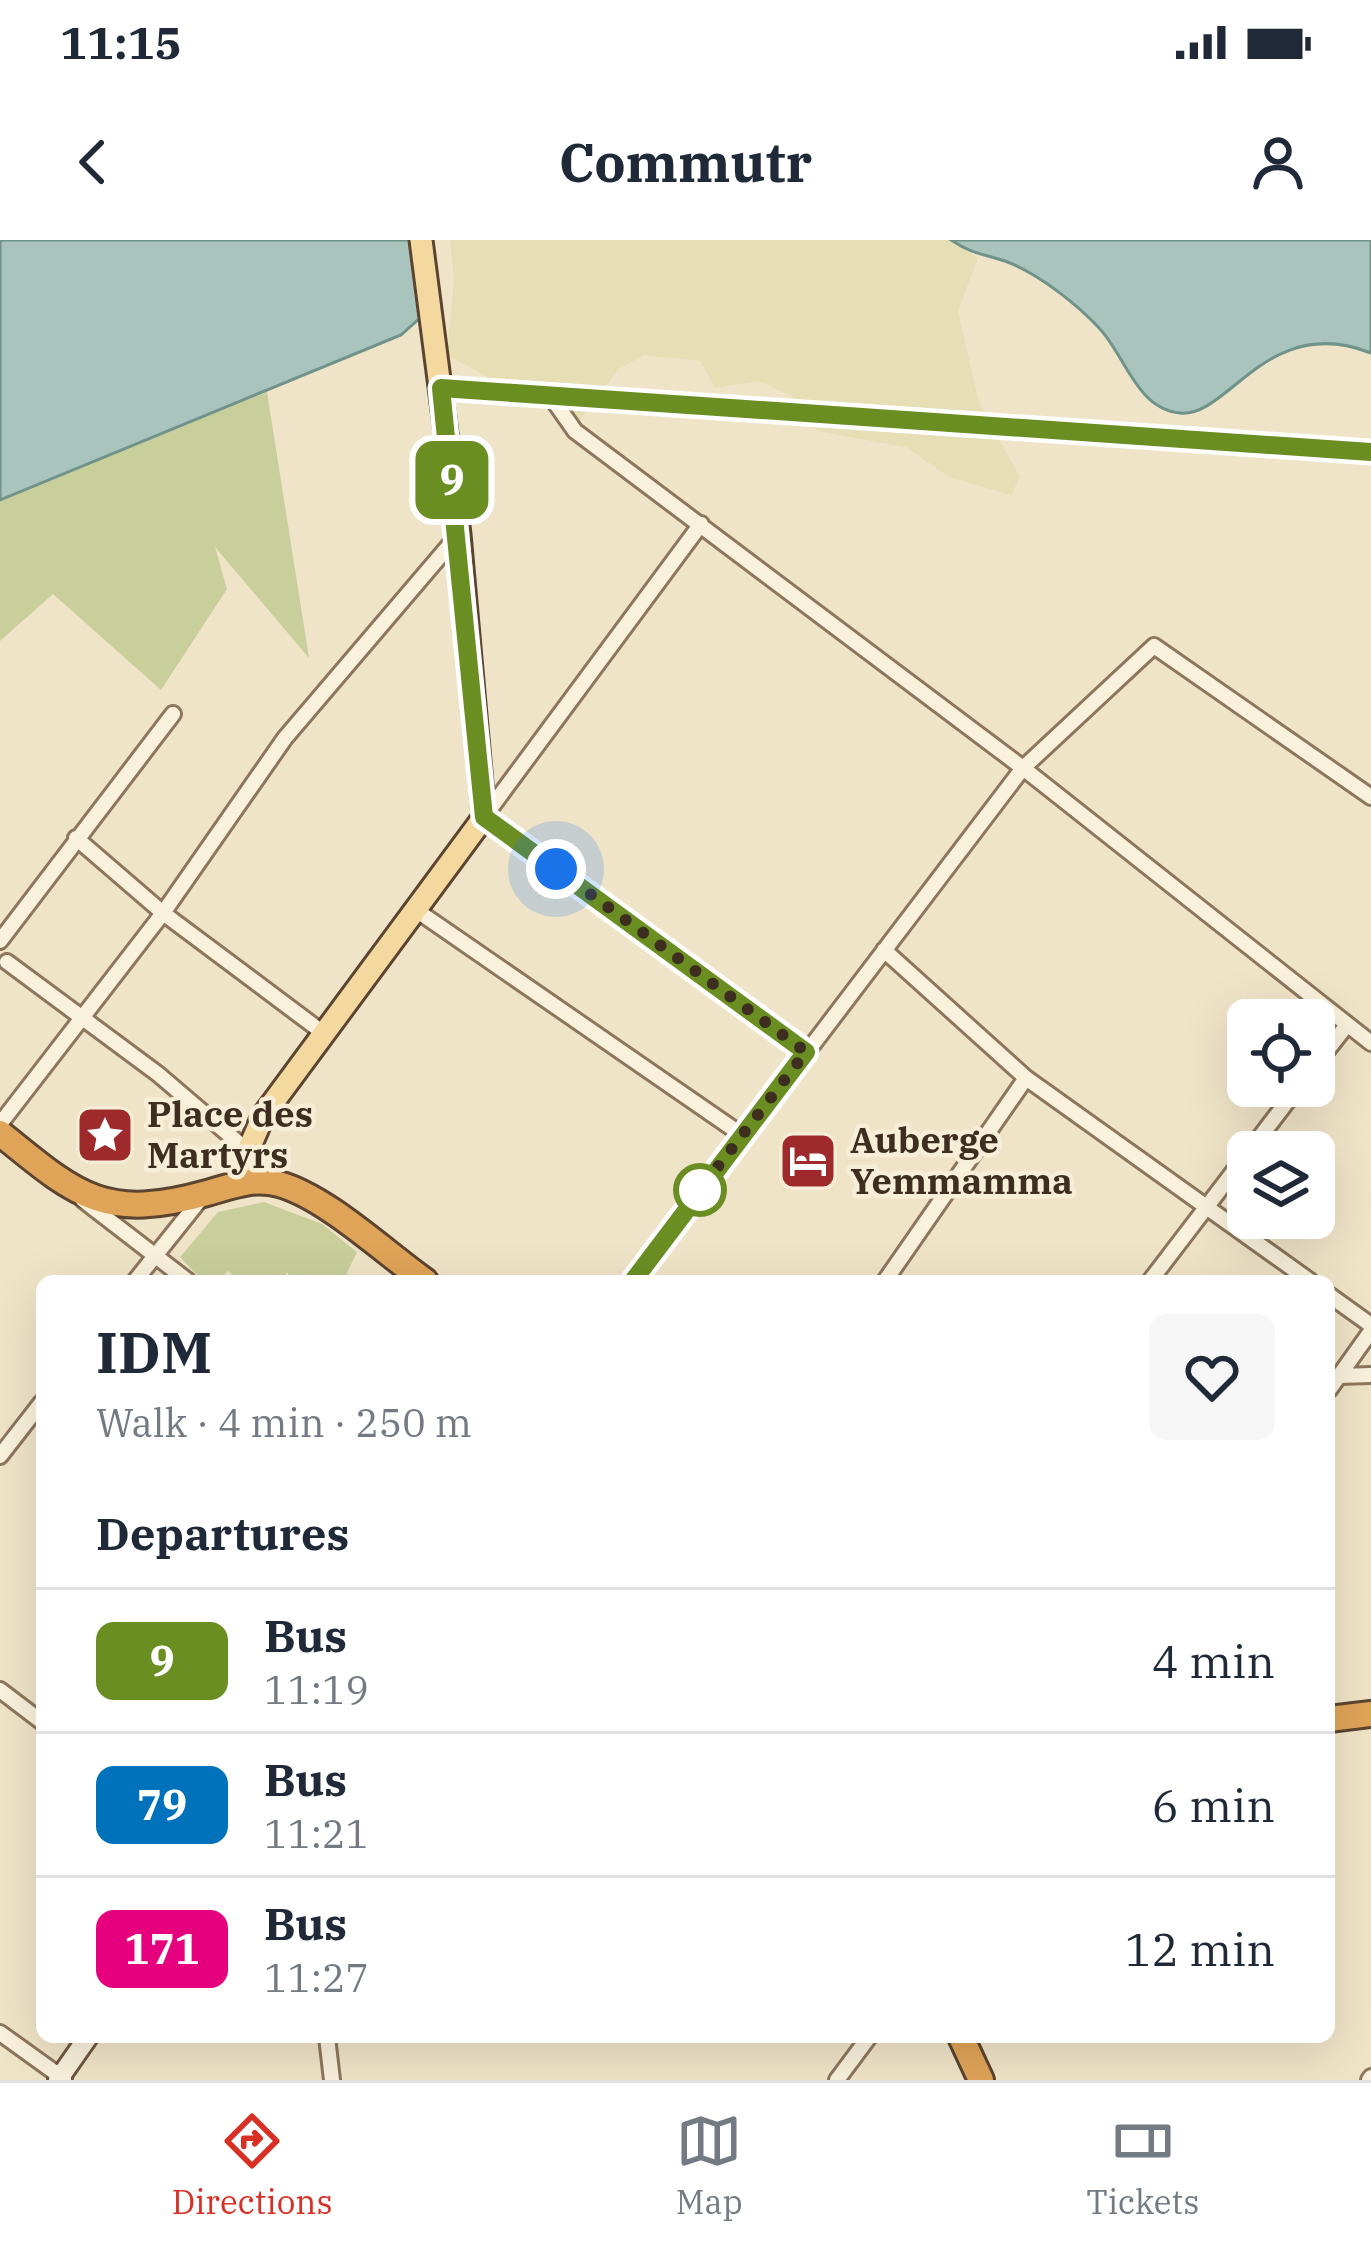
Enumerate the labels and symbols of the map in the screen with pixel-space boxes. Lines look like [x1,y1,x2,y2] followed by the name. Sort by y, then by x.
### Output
[413,441,491,519] line badge: 9
[526,839,586,899] your location
[147,1090,313,1178] place label: Place des Martyrs
[74,1104,136,1166] place icon: Place des Martyrs
[850,1116,1073,1204] place label: Auberge Yemmamma
[777,1130,839,1192] hotel icon: Auberge Yemmamma
[675,1165,725,1215] unlabelled marker

